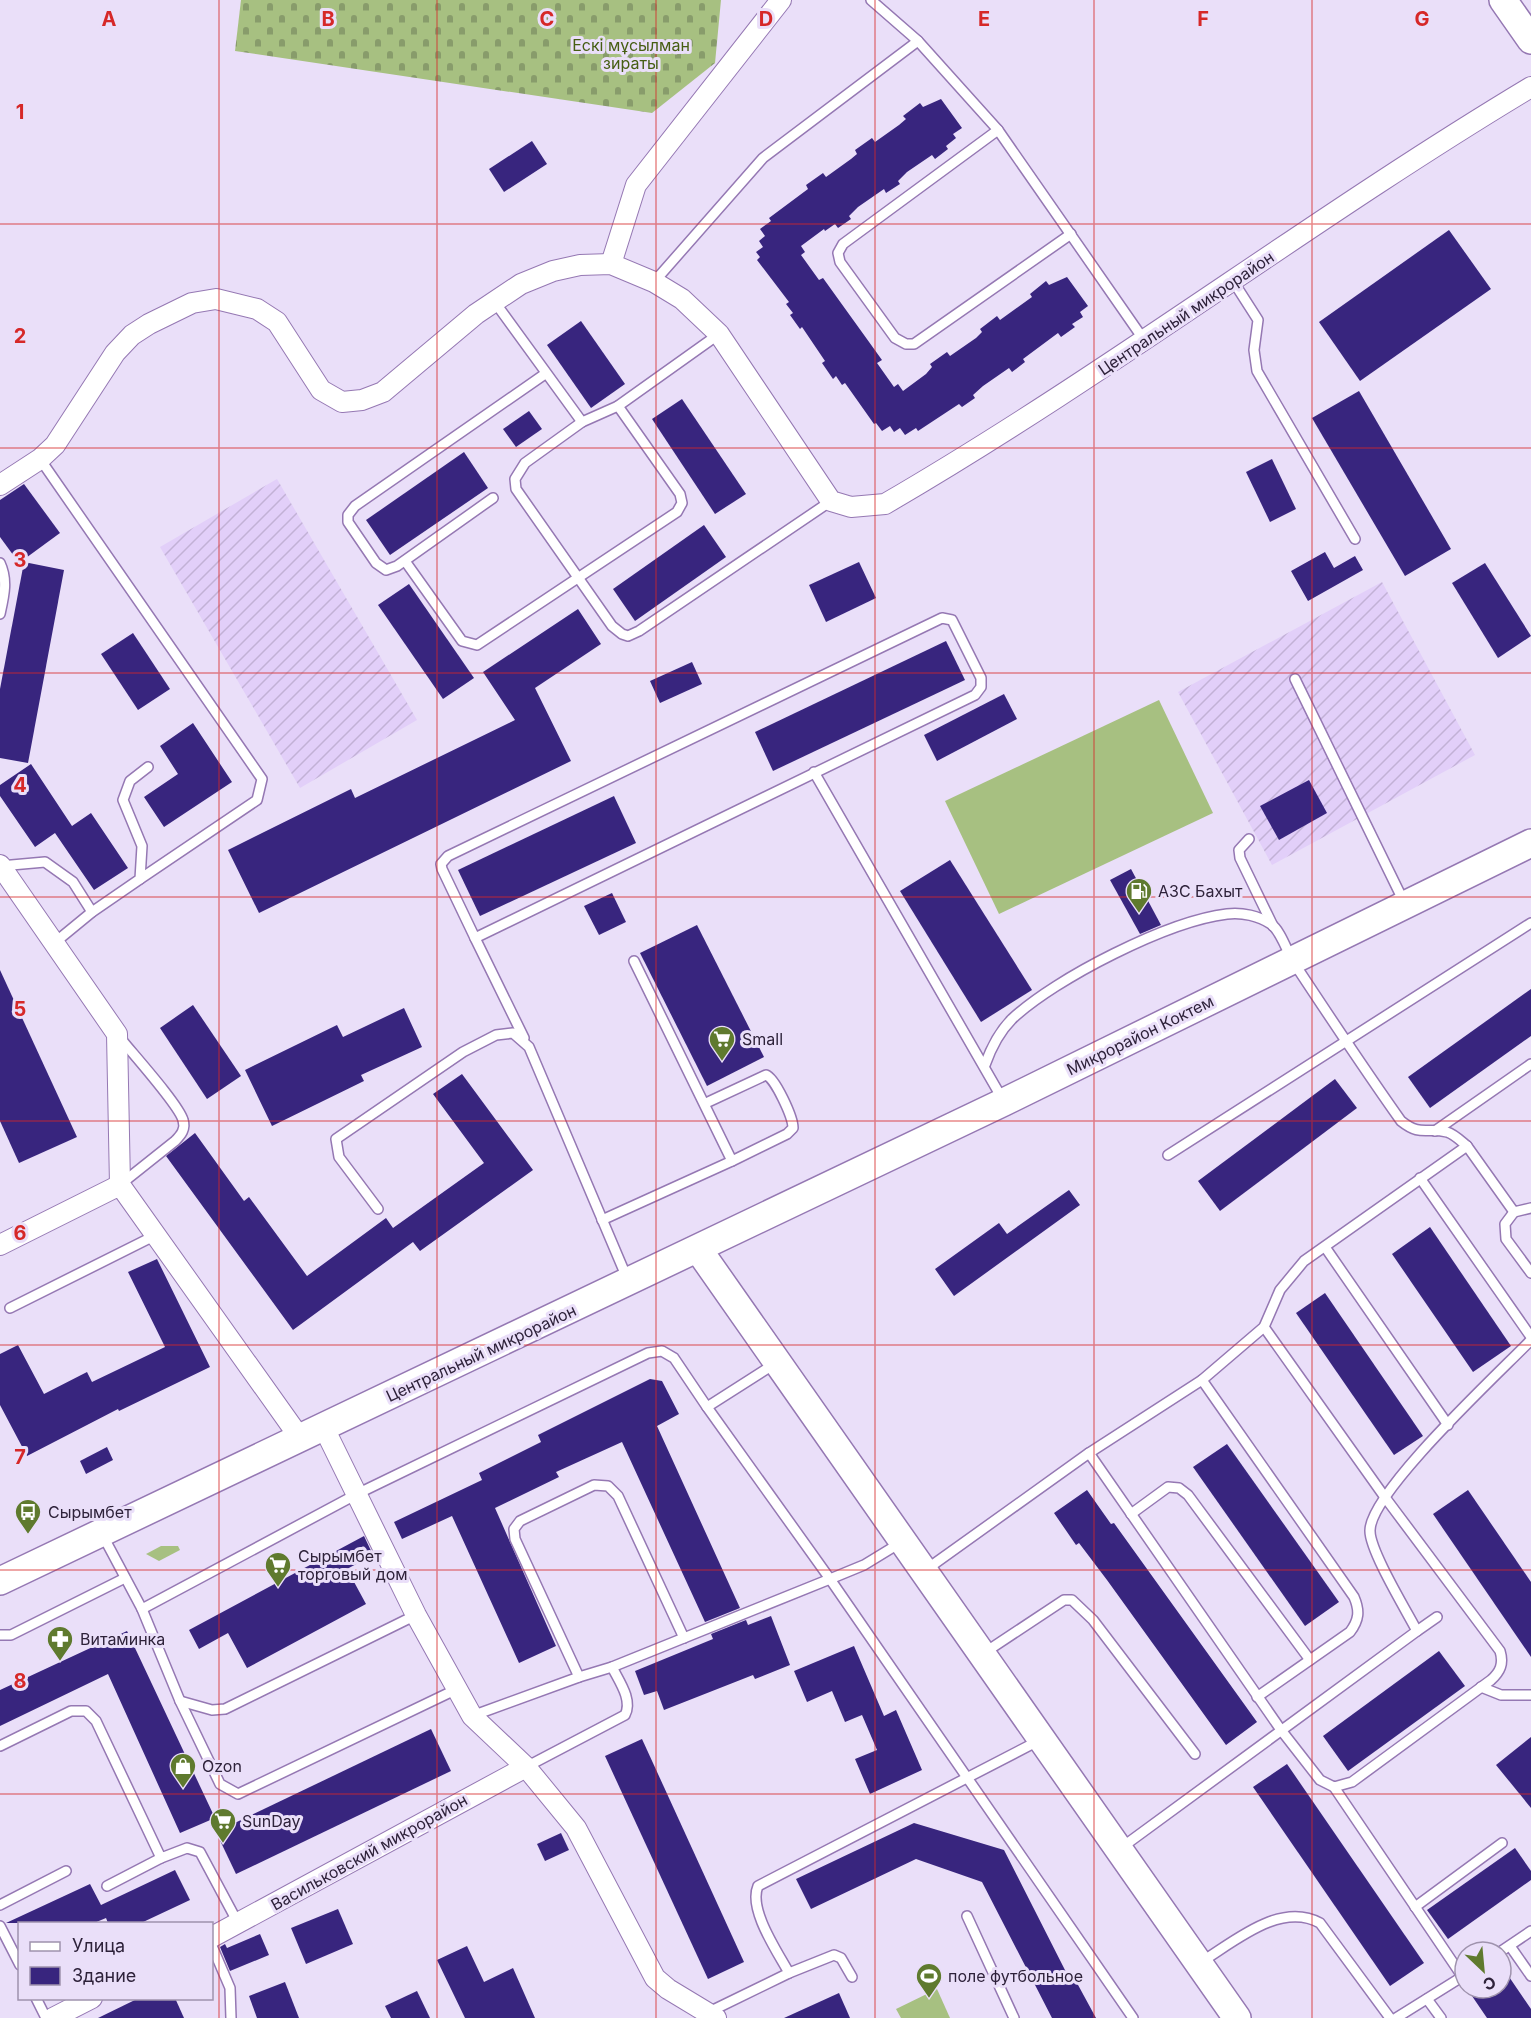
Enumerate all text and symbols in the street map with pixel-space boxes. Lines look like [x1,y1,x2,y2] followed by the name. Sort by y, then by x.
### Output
[102,7,117,31] text: A
[321,7,335,31] text: B
[540,7,554,31] text: C
[759,7,773,31] text: D
[978,7,990,31] text: E
[1197,7,1209,31] text: F
[1414,7,1430,31] text: G
[572,35,690,73] park label: Ескі мұсылман зираты
[16,100,24,124] text: 1
[1094,247,1278,379] street label: Центральный микрорайон
[14,324,26,348] text: 2
[14,548,26,572] text: 3
[13,773,27,797] text: 4
[1124,876,1154,914] fuel station icon: АЗС Бахыт
[1158,881,1243,901] place label: АЗС Бахыт
[1063,991,1217,1079] street label: Микрорайон Коктем
[14,997,26,1021] text: 5
[707,1024,737,1062] supermarket icon: Small
[742,1029,783,1049] place label: Small
[14,1221,27,1245] text: 6
[383,1300,579,1406] street label: Центральный микрорайон
[14,1445,26,1469] text: 7
[13,1497,43,1535] bus stop icon: Сырымбет
[48,1502,132,1522] place label: Сырымбет
[298,1546,408,1584] place label: Сырымбет торговый дом
[263,1550,293,1588] supermarket icon: Сырымбет торговый дом
[45,1624,75,1662] pharmacy icon: Витаминка
[80,1629,165,1649] place label: Витаминка
[13,1669,27,1693] text: 8
[168,1751,198,1789] shop icon: Ozon
[202,1756,242,1776] place label: Ozon
[267,1790,471,1914] street label: Васильковский микрорайон
[208,1806,238,1844] supermarket icon: SunDay
[242,1811,300,1831] place label: SunDay
[18,1922,213,2000] legend
[72,1935,125,1956] text: Улица
[1453,1940,1513,2000] north arrow
[914,1961,944,1999] sports icon: поле футбольное
[72,1965,136,1986] text: Здание
[948,1966,1083,1986] place label: поле футбольное
[1480,1972,1499,1995] text: С

